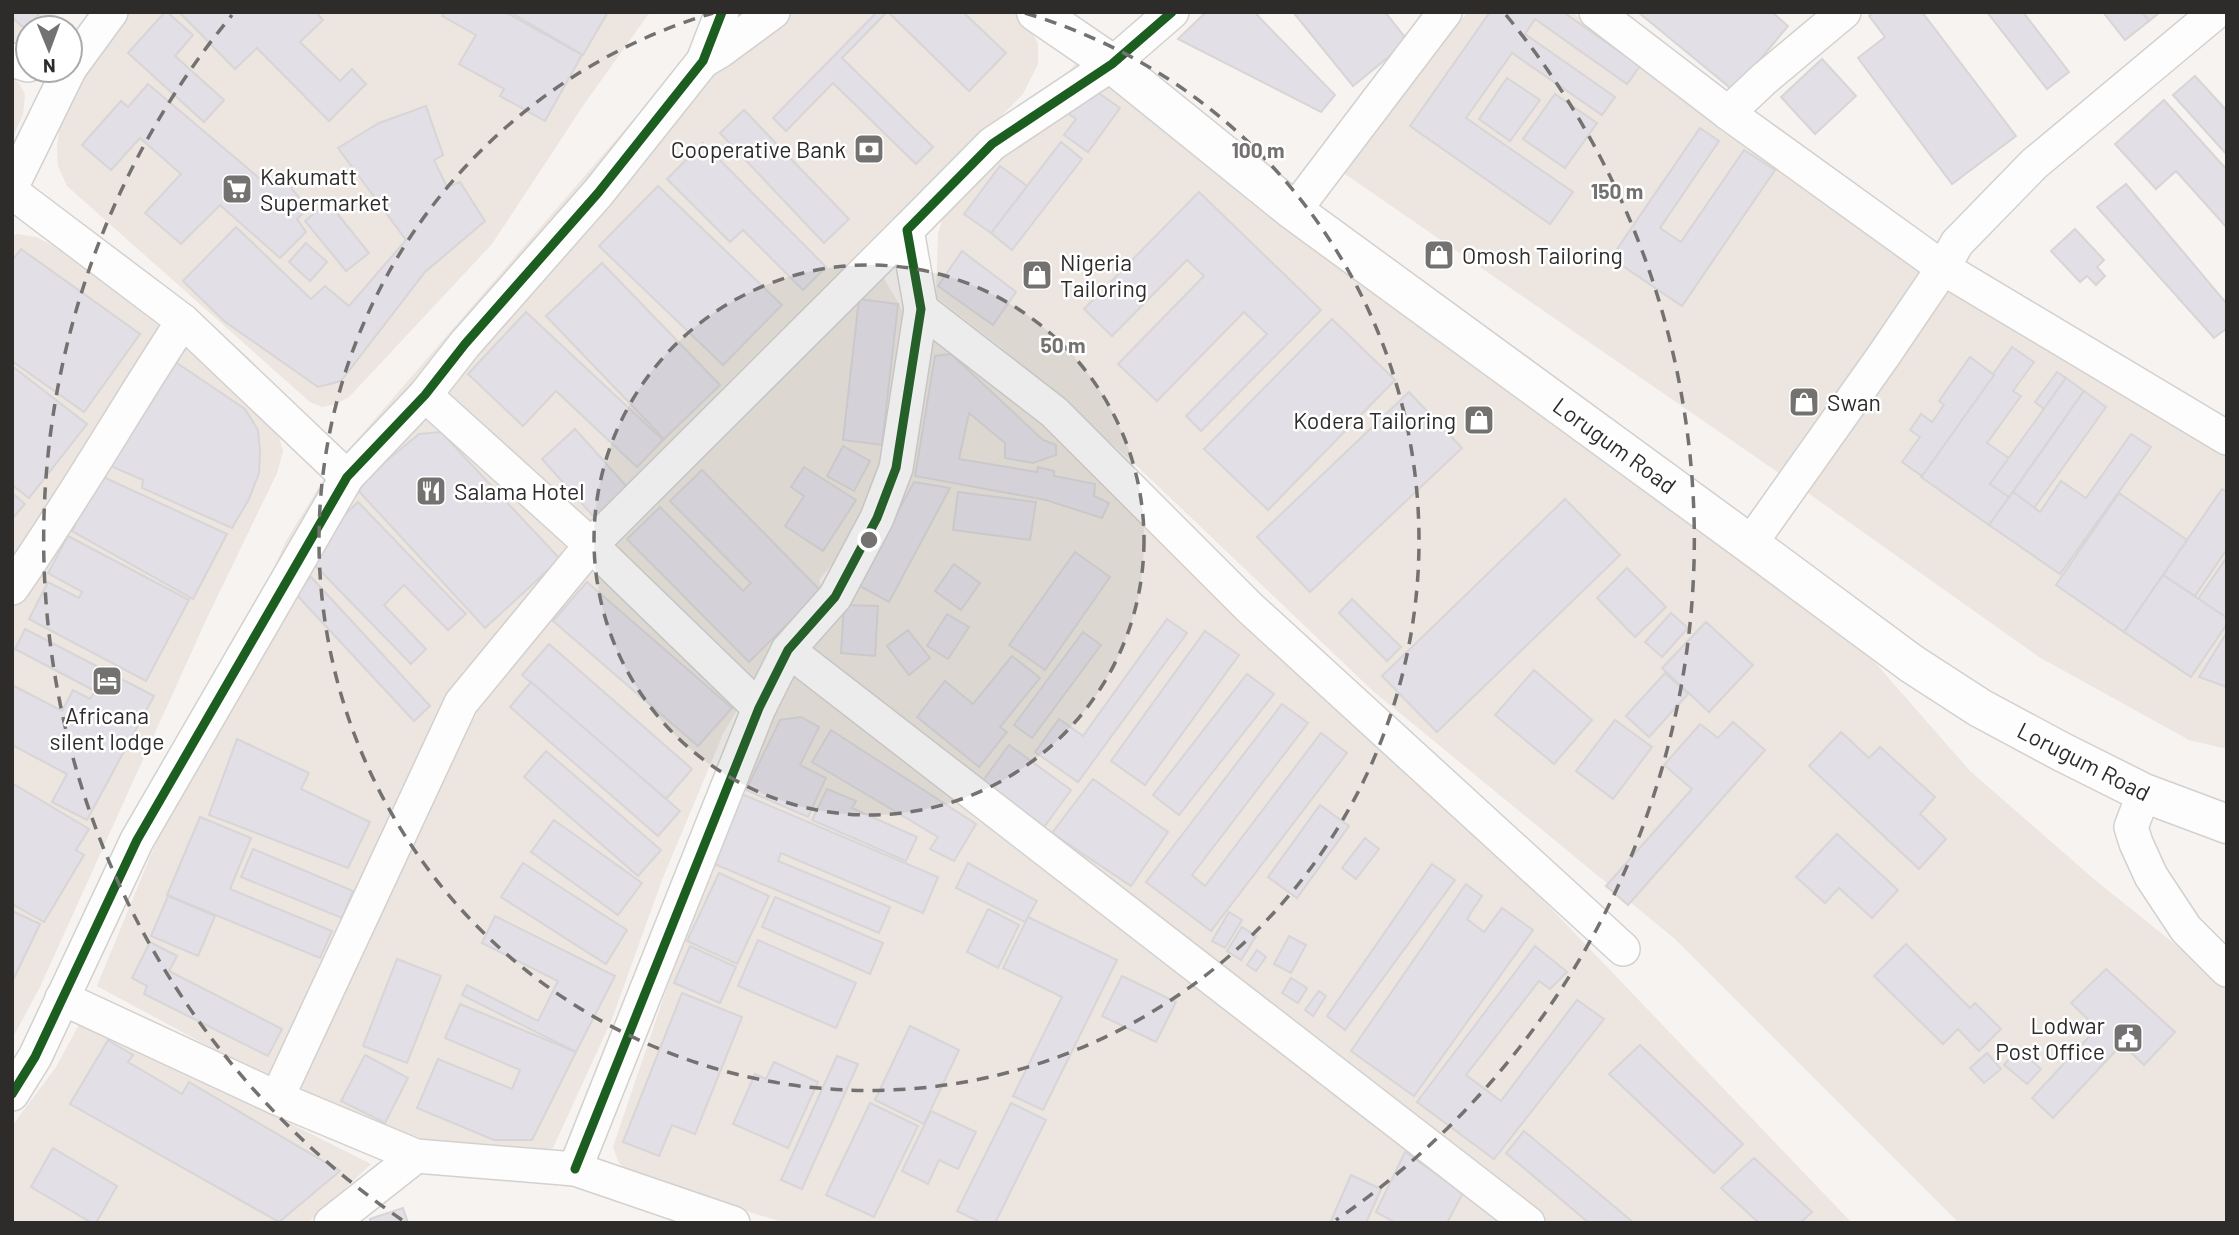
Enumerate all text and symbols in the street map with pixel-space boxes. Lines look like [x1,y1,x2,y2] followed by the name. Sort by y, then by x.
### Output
[14,14,84,84] north arrow
[43,55,56,78] text: N
[852,132,886,166] bank icon: Cooperative Bank
[671,135,846,163] place label: Cooperative Bank
[1231,137,1285,162] text: 100 m
[260,162,390,216] place label: Kakumatt Supermarket
[220,172,254,206] supermarket icon: Kakumatt Supermarket
[1591,178,1643,203] text: 150 m
[1422,238,1456,272] shop icon: Omosh Tailoring
[1462,241,1623,269] place label: Omosh Tailoring
[1060,248,1147,302] place label: Nigeria Tailoring
[1020,258,1054,292] shop icon: Nigeria Tailoring
[1040,332,1086,357] text: 50 m
[1787,385,1821,419] shop icon: Swan
[1827,388,1881,416] place label: Swan
[1548,391,1682,499] street label: Lorugum Road
[1462,403,1496,437] shop icon: Kodera Tailoring
[1293,406,1456,434] place label: Kodera Tailoring
[414,474,448,508] restaurant icon: Salama Hotel
[454,477,585,505] place label: Salama Hotel
[857,528,881,552] centre of rings
[90,664,124,698] hotel icon: Africana silent lodge
[50,701,164,755] place label: Africana silent lodge
[2013,716,2155,806] street label: Lorugum Road
[1995,1011,2106,1065] place label: Lodwar Post Office
[2111,1021,2145,1055] public building icon: Lodwar Post Office

